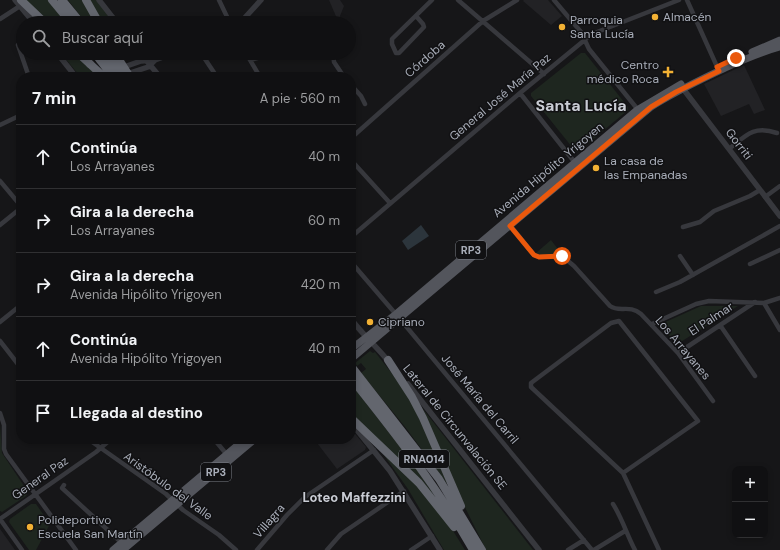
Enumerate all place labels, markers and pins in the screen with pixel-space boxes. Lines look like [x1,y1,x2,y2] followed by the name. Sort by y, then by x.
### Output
[663,9,712,25] place label: Almacén
[570,12,634,42] place label: Parroquia Santa Lucía
[650,12,660,22] marker: Almacén
[557,22,567,32] marker: Parroquia Santa Lucía
[587,57,659,87] place label: Centro médico Roca
[662,66,674,78] marker: Centro médico Roca
[604,153,687,183] place label: La casa de las Empanadas
[591,163,601,173] marker: La casa de las Empanadas
[378,314,425,330] place label: Cipriano
[365,317,375,327] marker: Cipriano
[38,512,143,542] place label: Polideportivo Escuela San Martín
[25,522,35,532] marker: Polideportivo Escuela San Martín

